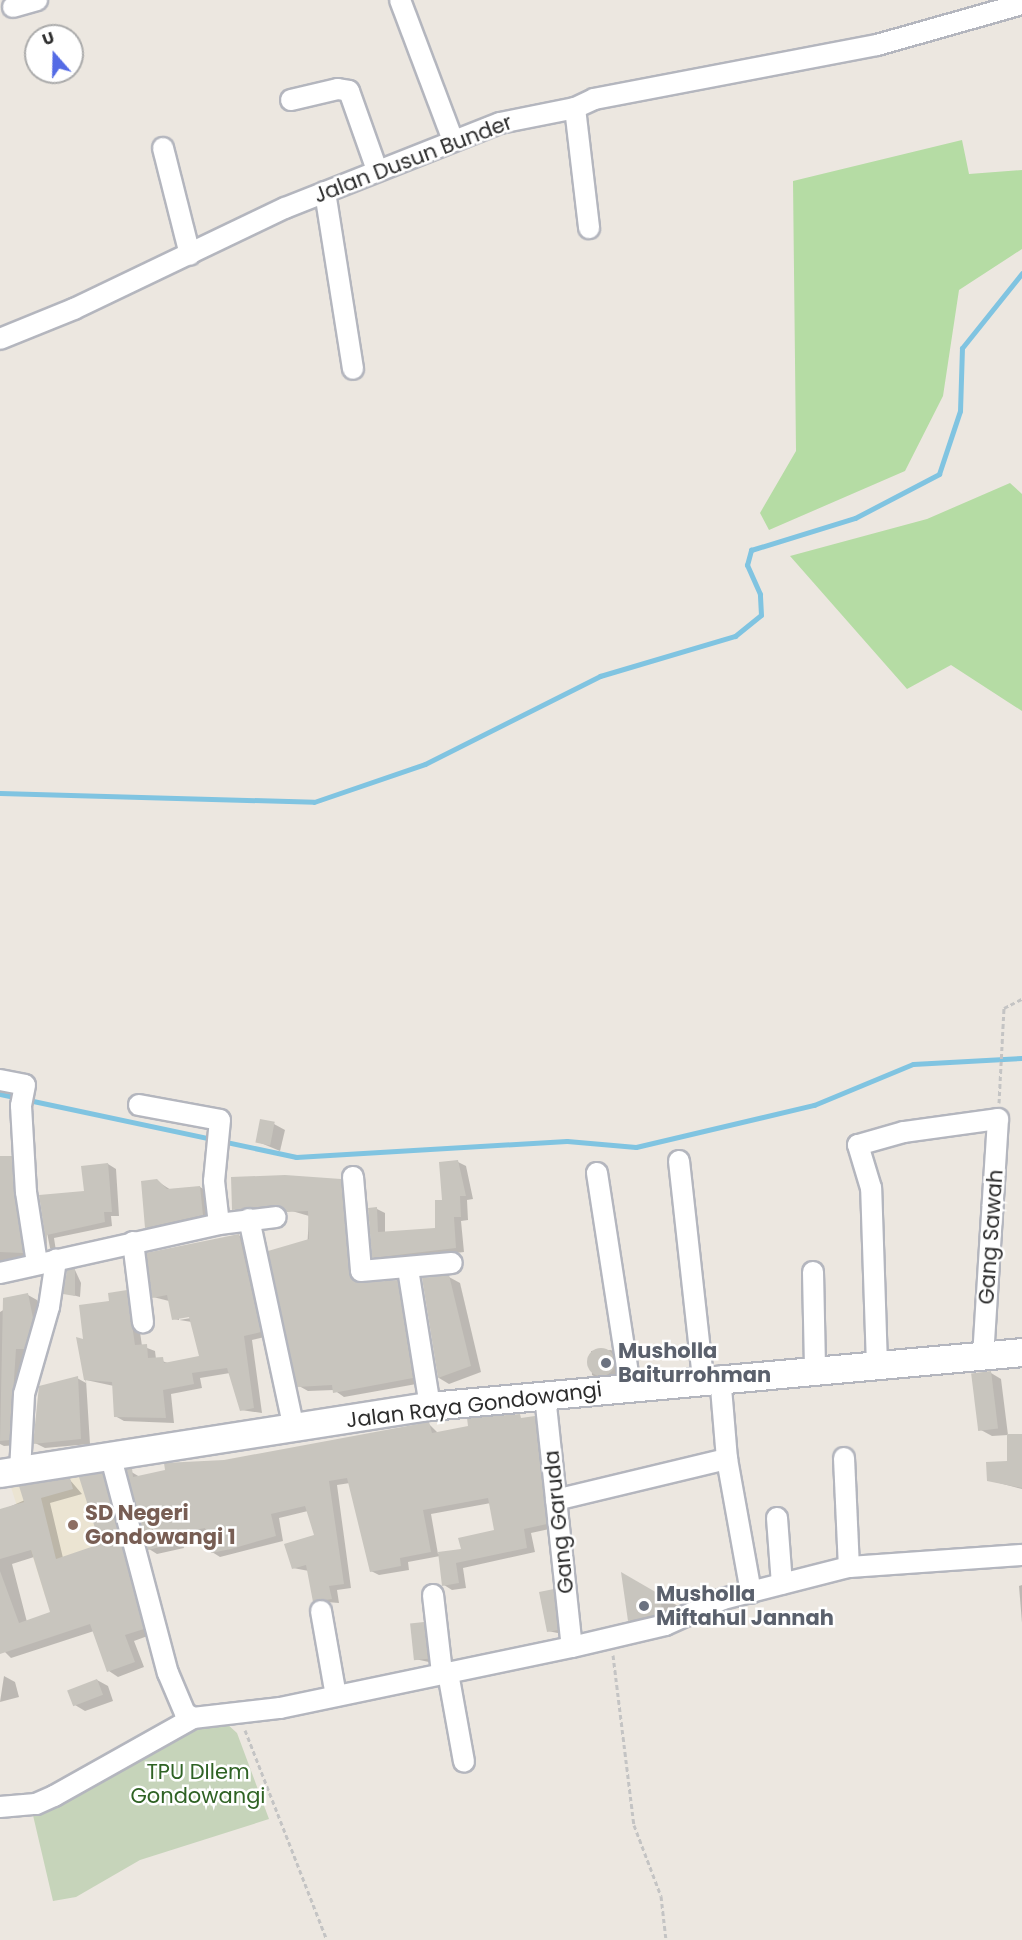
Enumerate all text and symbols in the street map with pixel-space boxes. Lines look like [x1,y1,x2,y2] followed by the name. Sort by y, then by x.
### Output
[24,24,84,84] north arrow
[39,26,58,51] text: U
[310,110,516,208] street label: Jalan Dusun Bunder
[974,1169,1008,1305] street label: Gang Sawah
[618,1338,771,1388] place label: Musholla Baiturrohman
[599,1356,613,1370] marker: Musholla Baiturrohman
[345,1377,603,1433] street label: Jalan Raya Gondowangi
[539,1449,579,1595] street label: Gang Garuda
[85,1500,236,1550] place label: SD Negeri Gondowangi 1
[66,1518,80,1532] marker: SD Negeri Gondowangi 1
[656,1581,834,1631] place label: Musholla Miftahul Jannah
[637,1599,651,1613] marker: Musholla Miftahul Jannah
[130,1759,266,1809] park label: TPU DIlem Gondowangi

